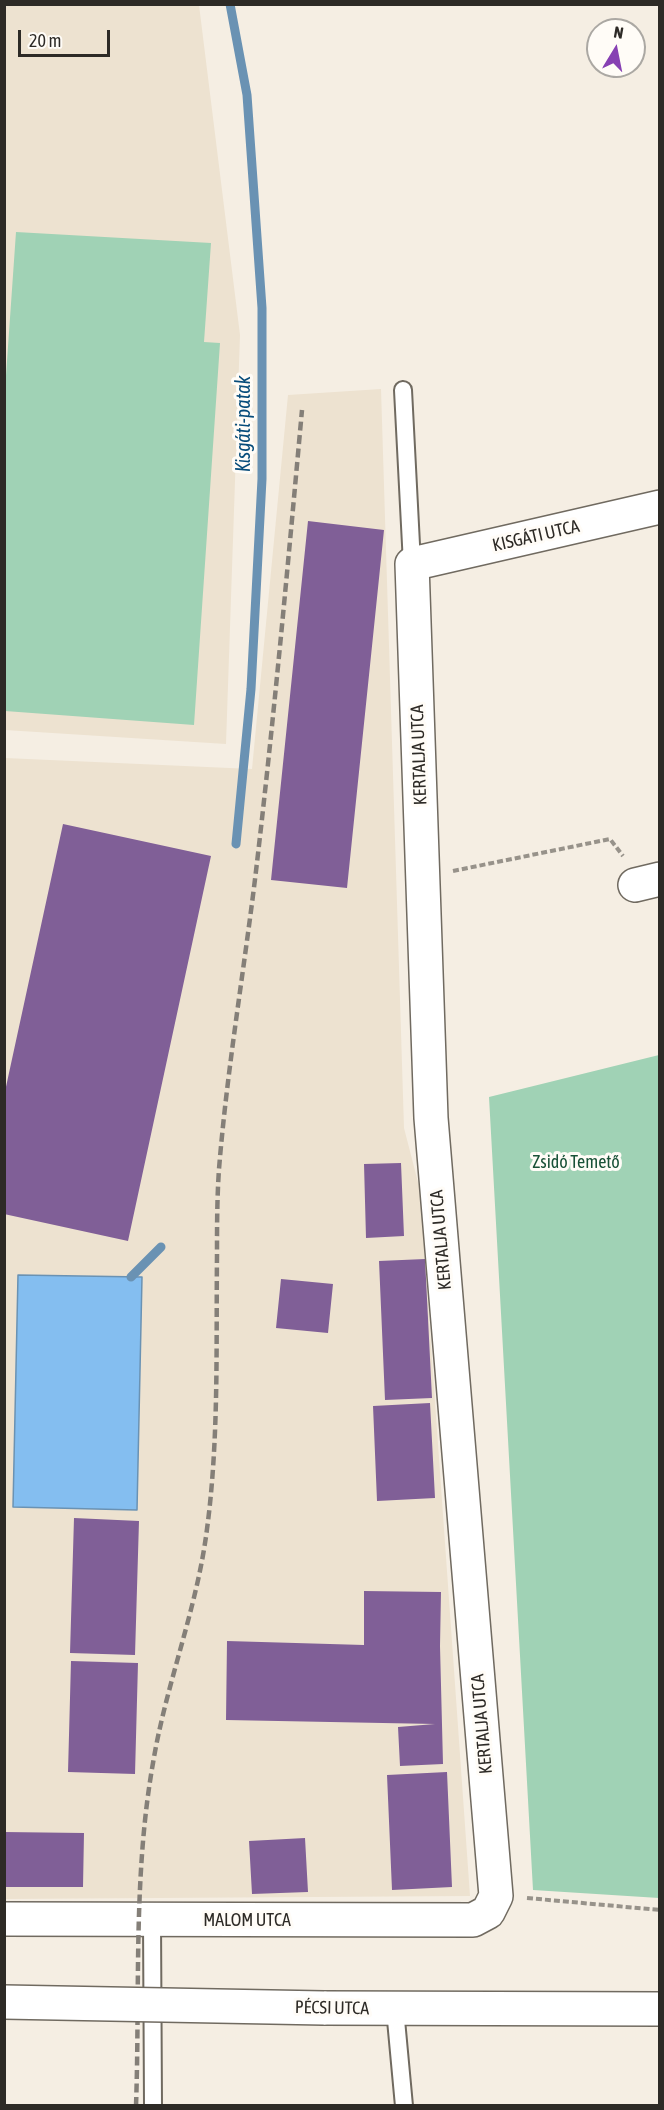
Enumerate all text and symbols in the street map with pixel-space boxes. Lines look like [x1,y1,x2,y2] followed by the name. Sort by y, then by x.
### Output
[21,18,112,56] scale bar
[586,18,646,78] north arrow
[613,23,625,42] text: N
[29,30,61,51] text: 20 m
[232,376,256,472] water label: Kisgáti-patak
[490,516,582,556] street label: KISGÁTI UTCA
[406,704,432,806] street label: KERTALJA UTCA
[532,1151,620,1173] park label: Zsidó Temető
[426,1189,456,1291] street label: KERTALJA UTCA
[467,1673,497,1775] street label: KERTALJA UTCA
[203,1909,291,1931] street label: MALOM UTCA
[295,1997,369,2019] street label: PÉCSI UTCA

